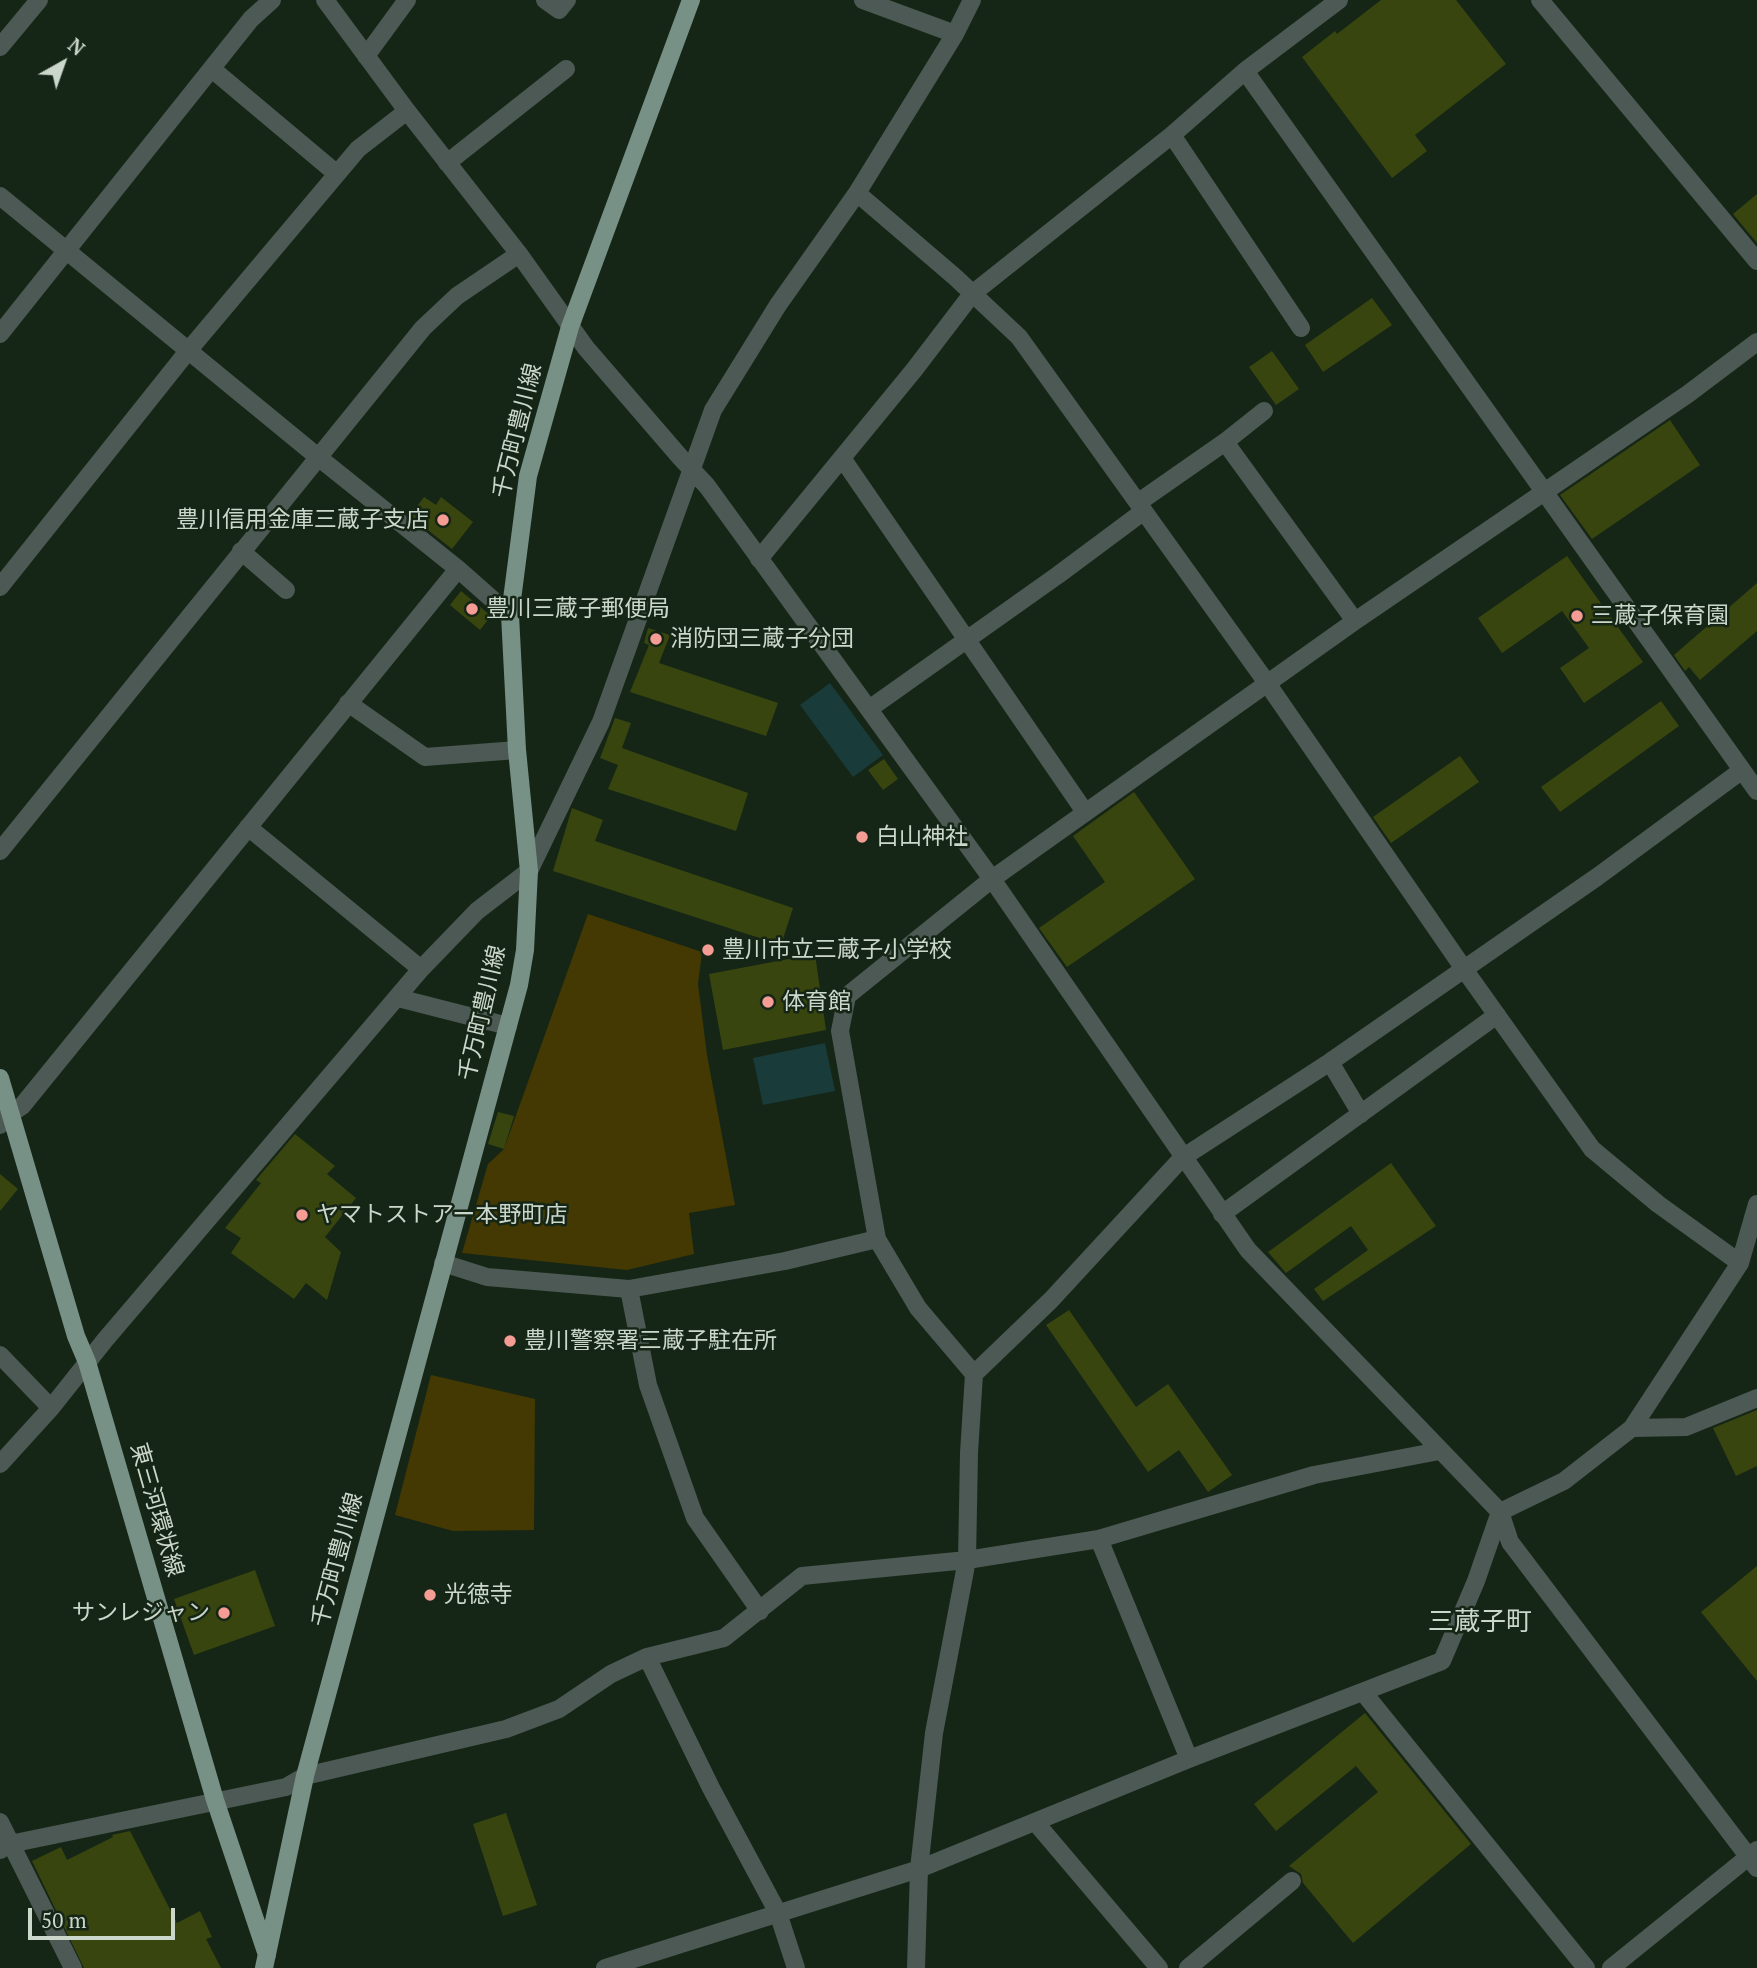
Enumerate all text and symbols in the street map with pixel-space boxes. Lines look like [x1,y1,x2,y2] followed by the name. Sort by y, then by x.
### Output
[28,28,98,98] north arrow
[63,32,90,61] text: N
[488,361,548,501] street label: 千万町豊川線
[176,506,429,534] place label: 豊川信用金庫三蔵子支店
[435,512,451,528] marker: 豊川信用金庫三蔵子支店
[486,595,670,623] place label: 豊川三蔵子郵便局
[464,601,480,617] marker: 豊川三蔵子郵便局
[1591,602,1729,630] place label: 三蔵子保育園
[1569,608,1585,624] marker: 三蔵子保育園
[670,625,854,653] place label: 消防団三蔵子分団
[648,631,664,647] marker: 消防団三蔵子分団
[876,823,968,851] place label: 白山神社
[854,829,870,845] marker: 白山神社
[722,936,952,964] place label: 豊川市立三蔵子小学校
[700,942,716,958] marker: 豊川市立三蔵子小学校
[454,943,512,1083] street label: 千万町豊川線
[782,988,851,1016] place label: 体育館
[760,994,776,1010] marker: 体育館
[316,1201,568,1229] place label: ヤマトストアー本野町店
[294,1207,310,1223] marker: ヤマトストアー本野町店
[524,1327,777,1355] place label: 豊川警察署三蔵子駐在所
[502,1333,518,1349] marker: 豊川警察署三蔵子駐在所
[124,1440,188,1580] street label: 東三河環状線
[307,1490,369,1630] street label: 千万町豊川線
[444,1581,513,1609] place label: 光徳寺
[422,1587,438,1603] marker: 光徳寺
[72,1599,210,1627] place label: サンレジャン
[216,1605,232,1621] marker: サンレジャン
[1428,1607,1532,1639] district label: 三蔵子町
[32,1895,178,1939] scale bar
[41,1906,87,1934] text: 50 m

